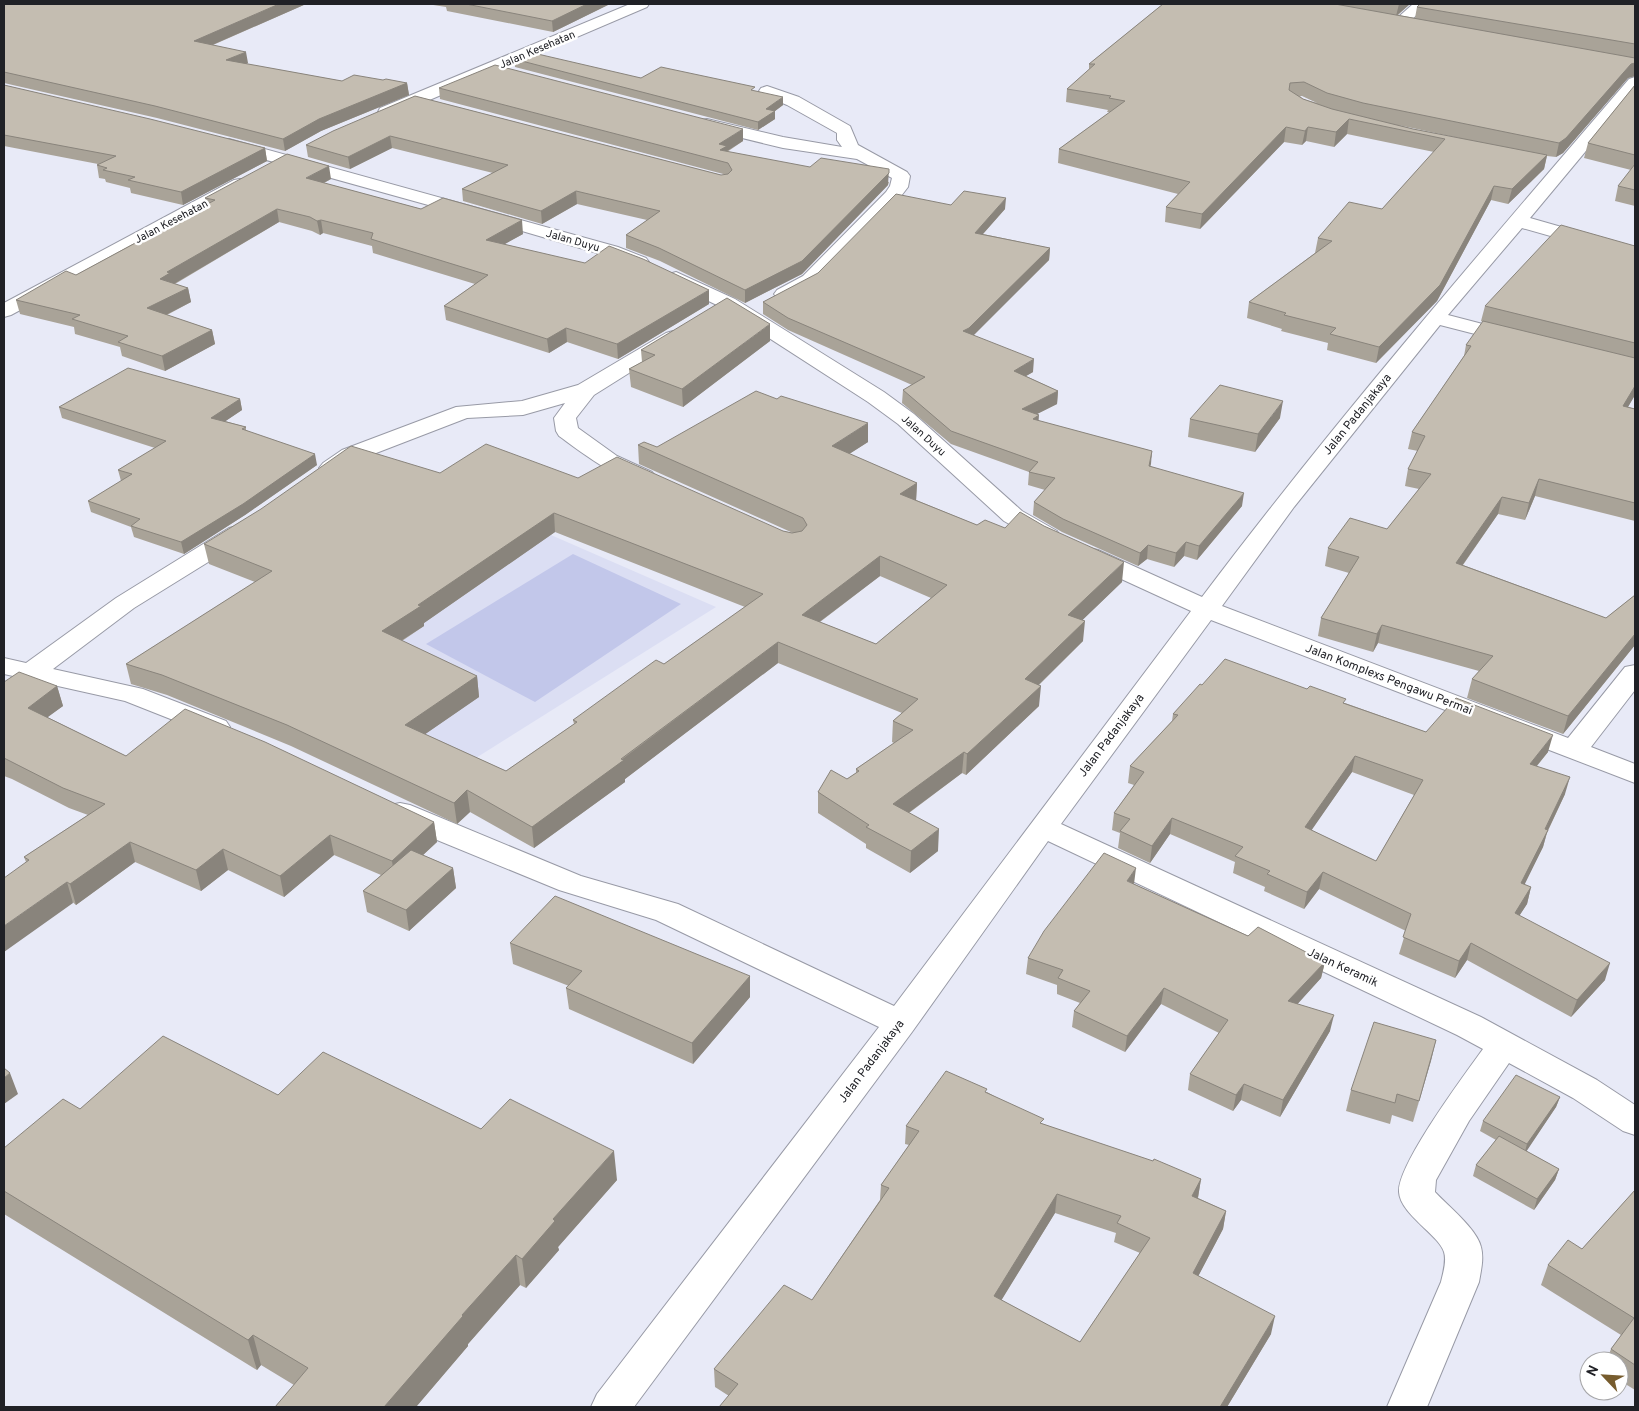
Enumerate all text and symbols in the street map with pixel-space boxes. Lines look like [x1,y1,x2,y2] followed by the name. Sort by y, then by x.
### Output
[497,28,577,72] street label: Jalan Kesehatan
[132,197,211,247] street label: Jalan Kesehatan
[544,227,601,255] street label: Jalan Duyu
[1320,371,1396,459] street label: Jalan Padanjakaya
[898,412,949,459] street label: Jalan Duyu
[1303,641,1474,719] street label: Jalan Komplexs Pengawu Permai
[1075,691,1148,780] street label: Jalan Padanjakaya
[1304,944,1381,991] street label: Jalan Keramik
[835,1017,908,1106] street label: Jalan Padanjakaya
[1579,1351,1629,1401] north arrow
[1584,1363,1603,1379] text: N

